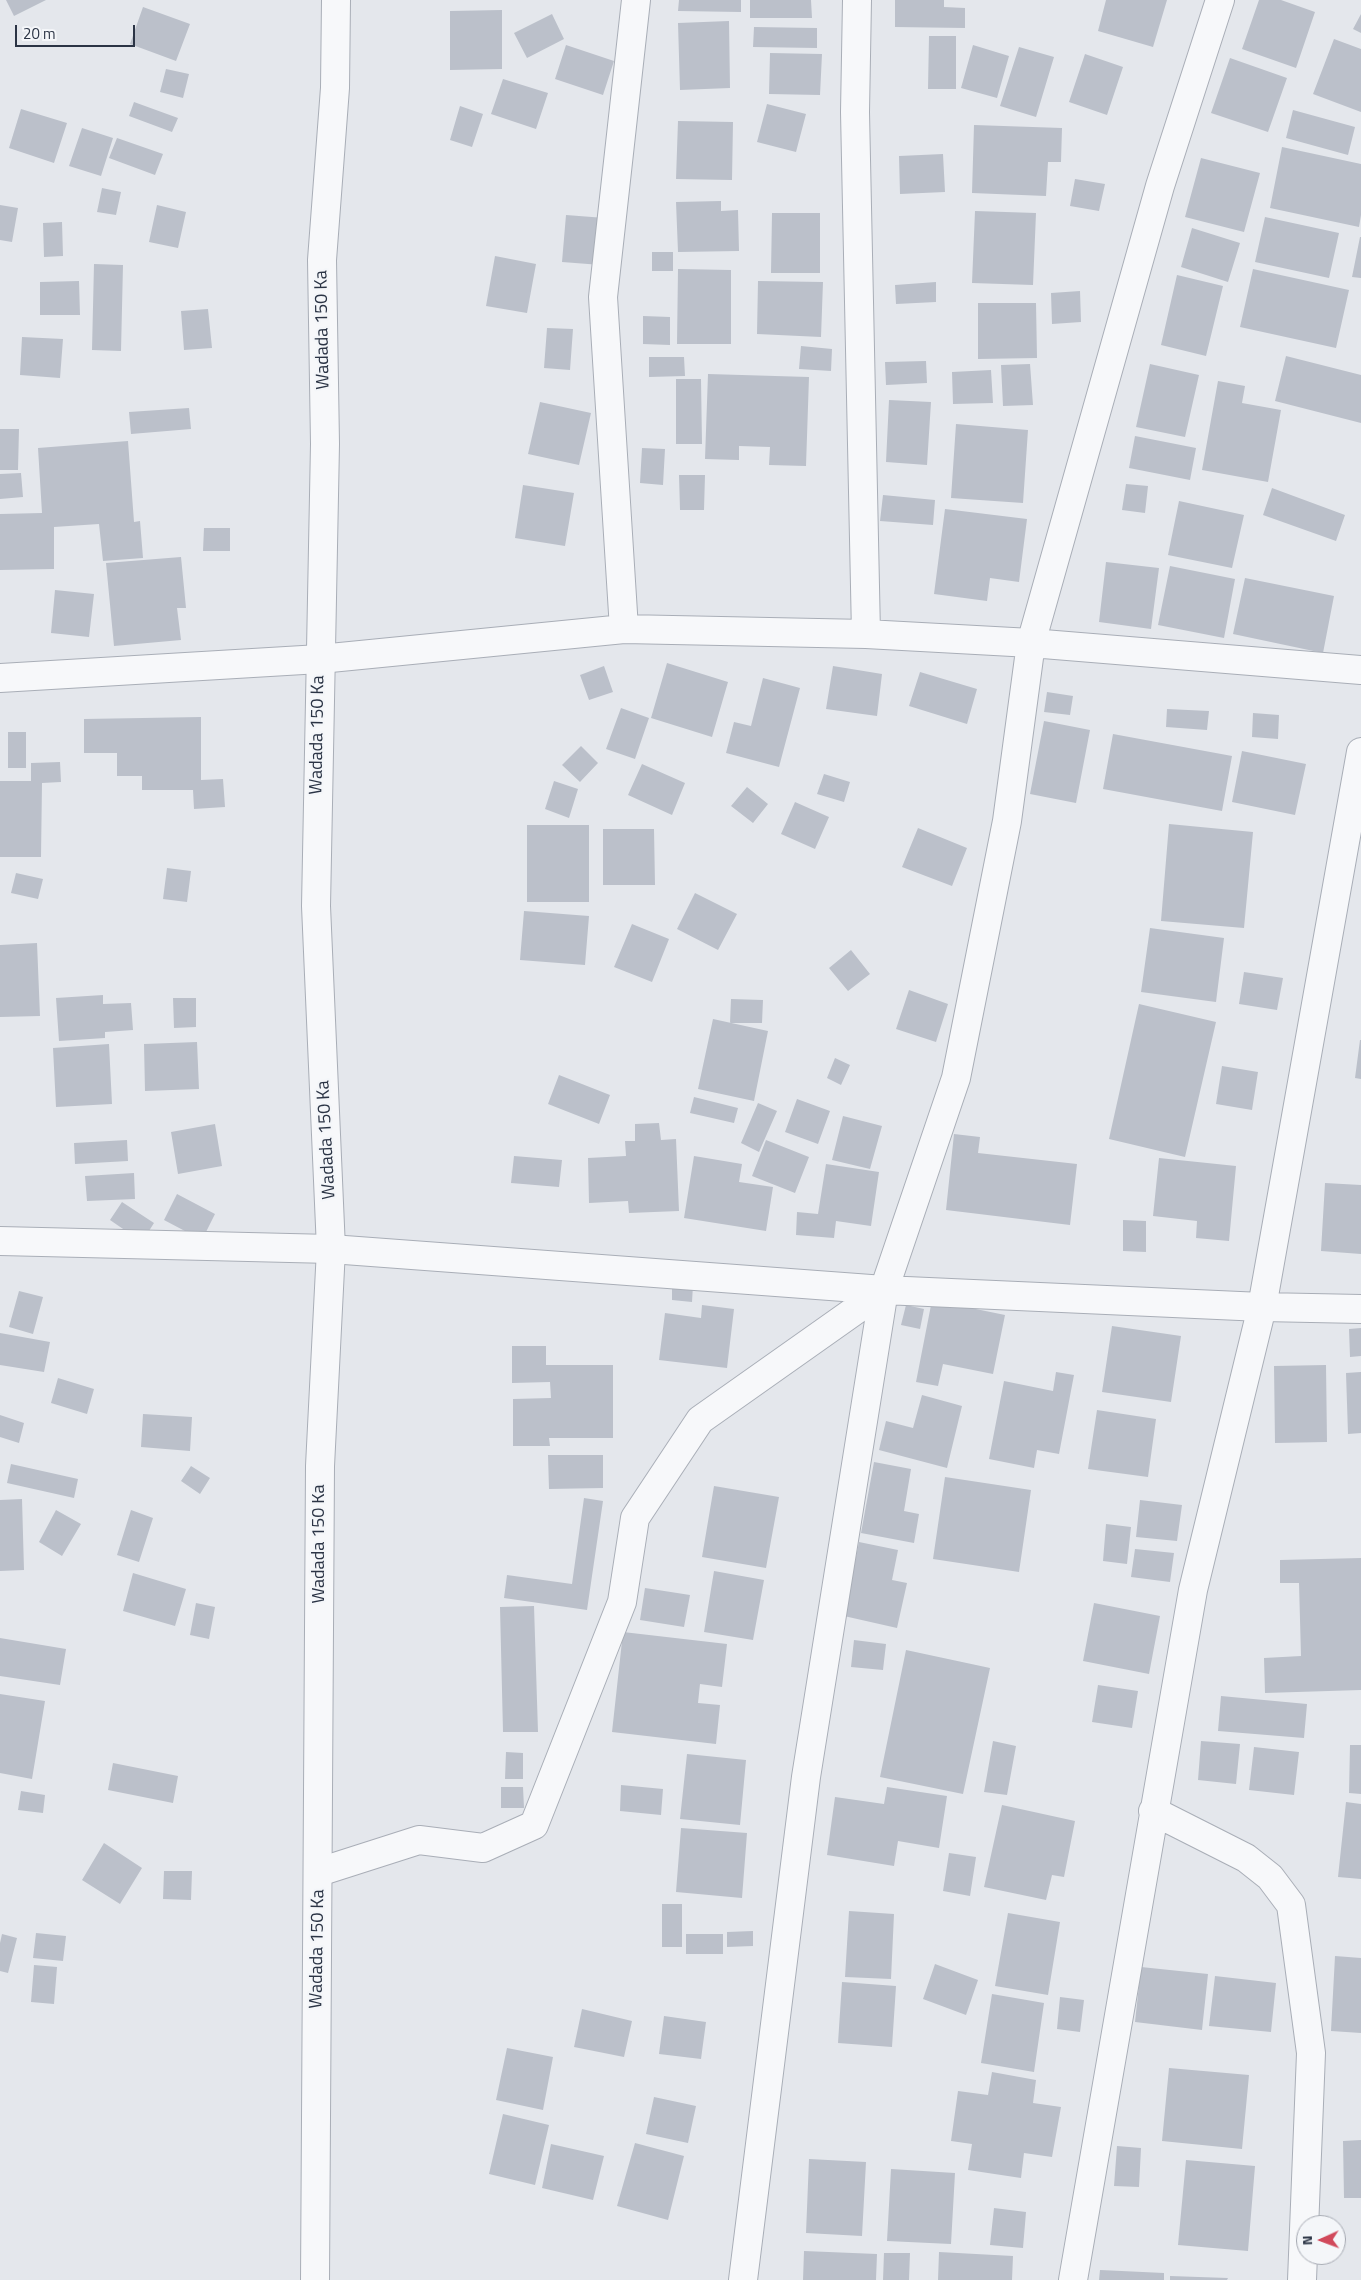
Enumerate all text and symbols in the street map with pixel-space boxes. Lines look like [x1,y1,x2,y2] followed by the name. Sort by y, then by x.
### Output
[18,15,138,47] scale bar
[23,22,56,45] text: 20 m
[311,270,335,390] street label: Wadada 150 Ka
[306,675,330,795] street label: Wadada 150 Ka
[313,1080,341,1200] street label: Wadada 150 Ka
[309,1484,331,1604] street label: Wadada 150 Ka
[306,1889,330,2009] street label: Wadada 150 Ka
[1296,2215,1346,2265] north arrow
[1296,2235,1317,2246] text: N

